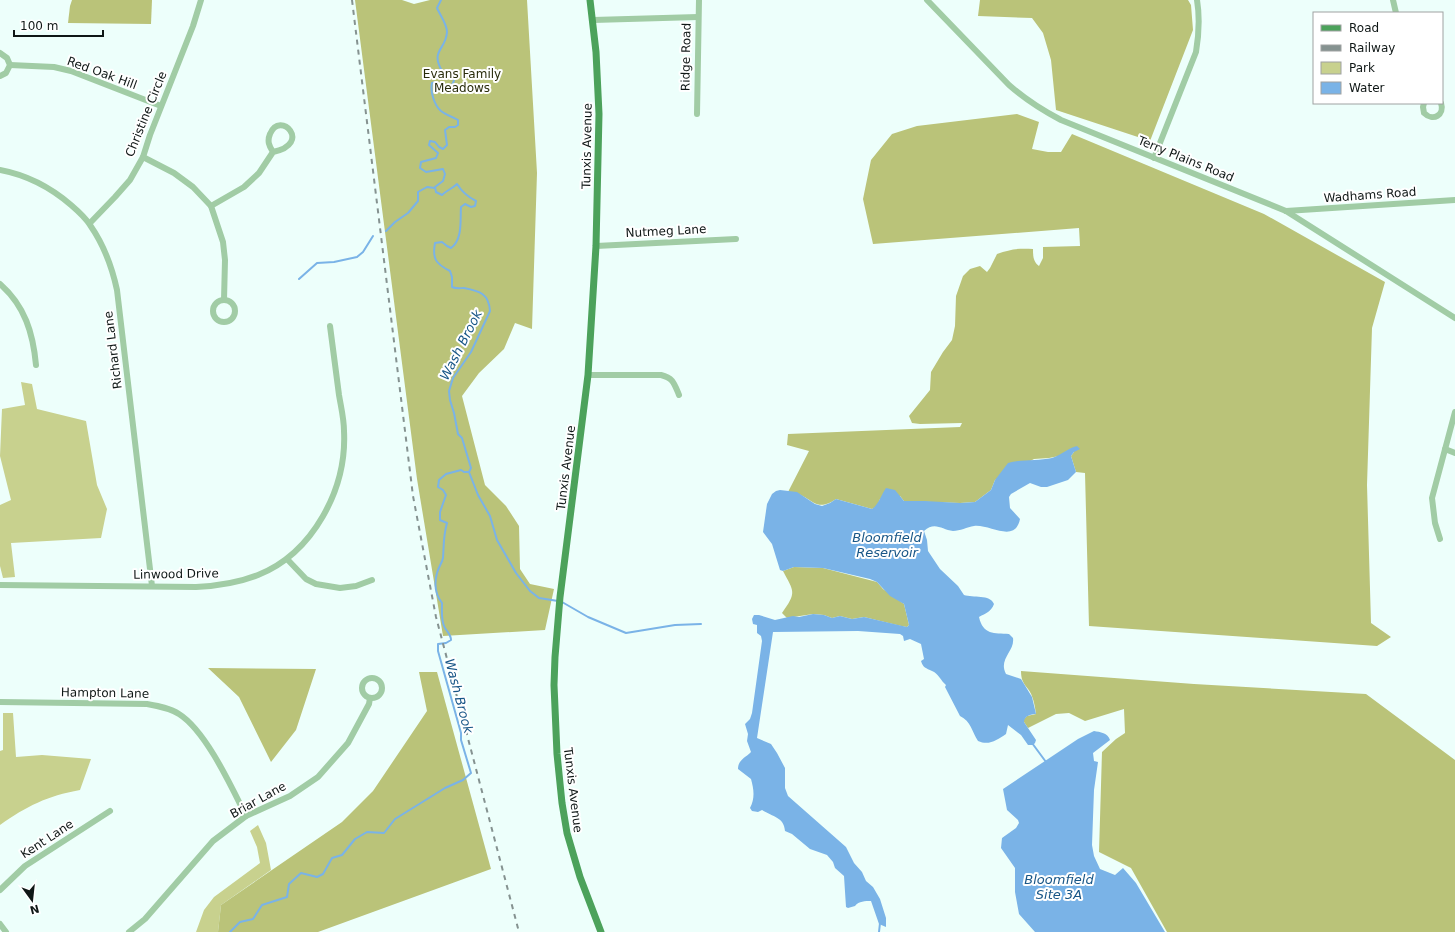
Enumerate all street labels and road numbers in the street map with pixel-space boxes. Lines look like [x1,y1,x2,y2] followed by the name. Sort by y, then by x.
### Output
[678,23,694,91] street label: Ridge Road
[65,54,139,92] street label: Red Oak Hill
[122,69,170,159] street label: Christine Circle
[579,103,595,190] street label: Tunxis Avenue
[1135,133,1236,185] street label: Terry Plains Road
[1323,185,1417,205] street label: Wadhams Road
[625,222,707,240] street label: Nutmeg Lane
[101,310,125,390] street label: Richard Lane
[554,425,578,512] street label: Tunxis Avenue
[133,566,219,582] street label: Linwood Drive
[61,685,149,701] street label: Hampton Lane
[561,746,585,833] street label: Tunxis Avenue
[228,779,288,821] street label: Briar Lane
[18,817,76,861] street label: Kent Lane

